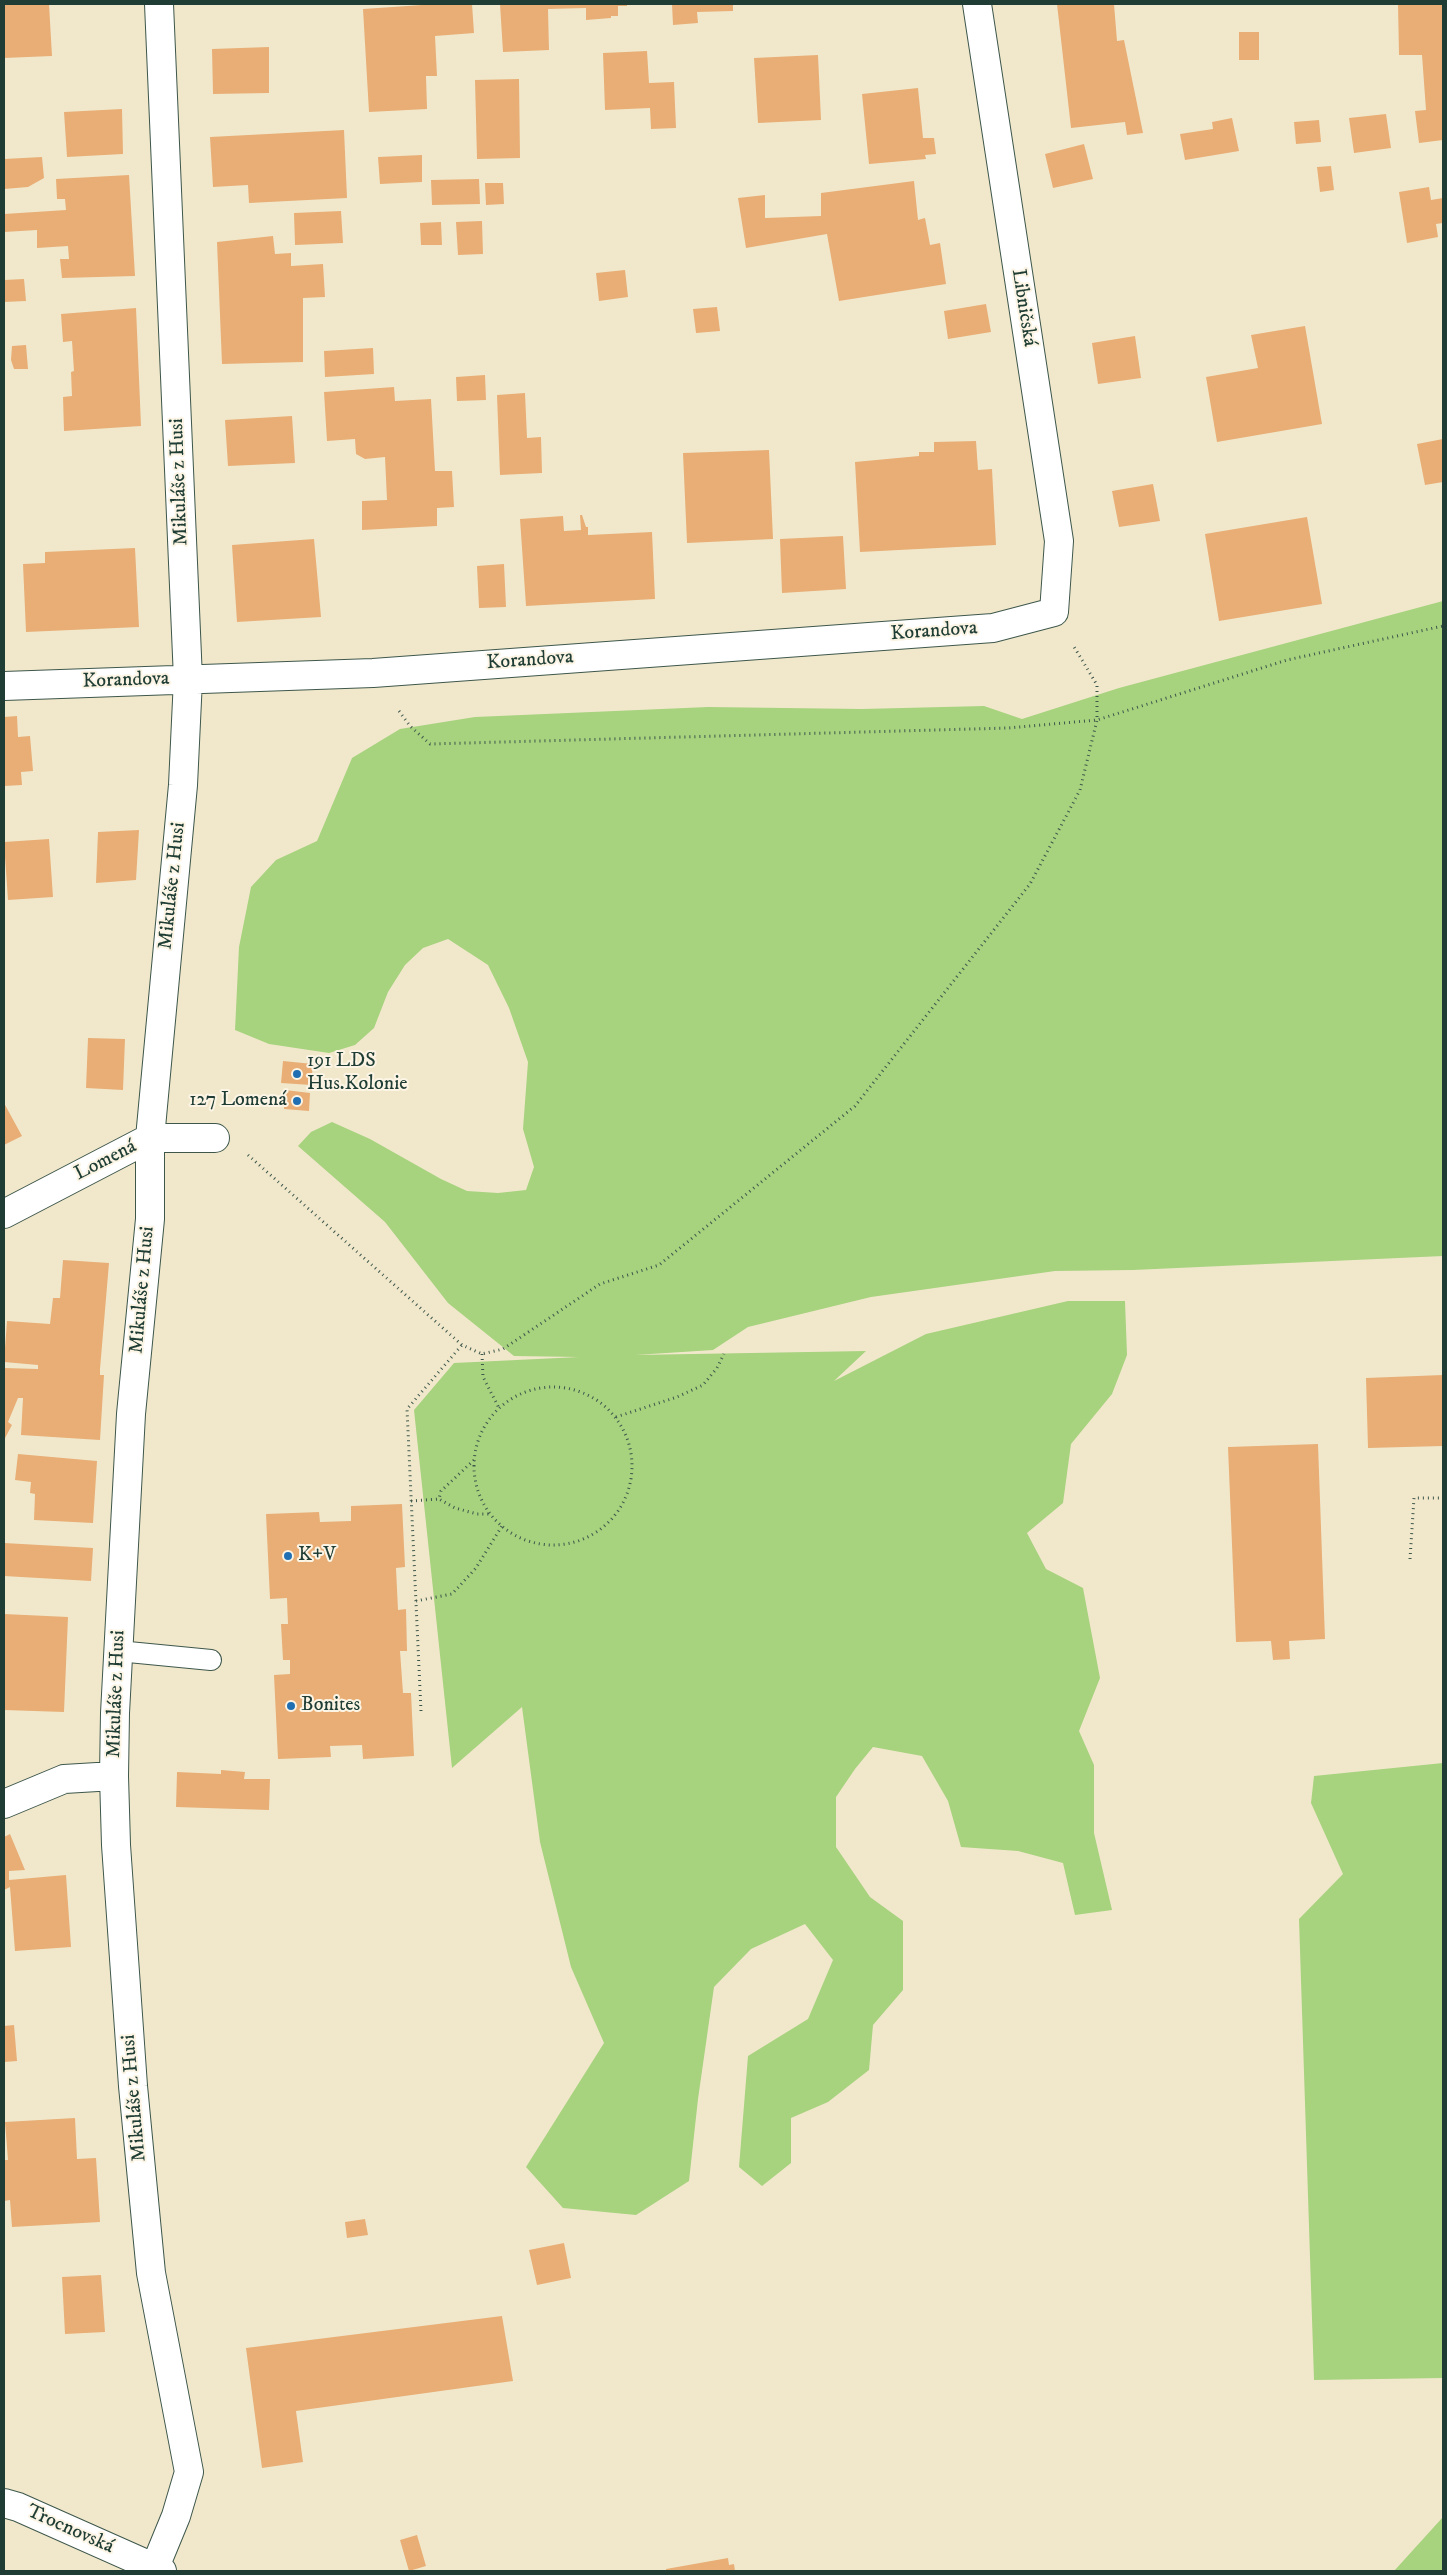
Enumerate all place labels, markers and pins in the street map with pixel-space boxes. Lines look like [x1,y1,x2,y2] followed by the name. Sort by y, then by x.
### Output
[307,1050,408,1097] place label: 191 LDS Hus.Kolonie
[291,1068,303,1080] marker: 191 LDS Hus.Kolonie
[189,1089,287,1113] place label: 127 Lomená
[291,1095,303,1107] marker: 127 Lomená
[298,1544,336,1568] place label: K+V
[282,1550,294,1562] marker: K+V
[301,1694,360,1718] place label: Bonites
[285,1700,297,1712] marker: Bonites

